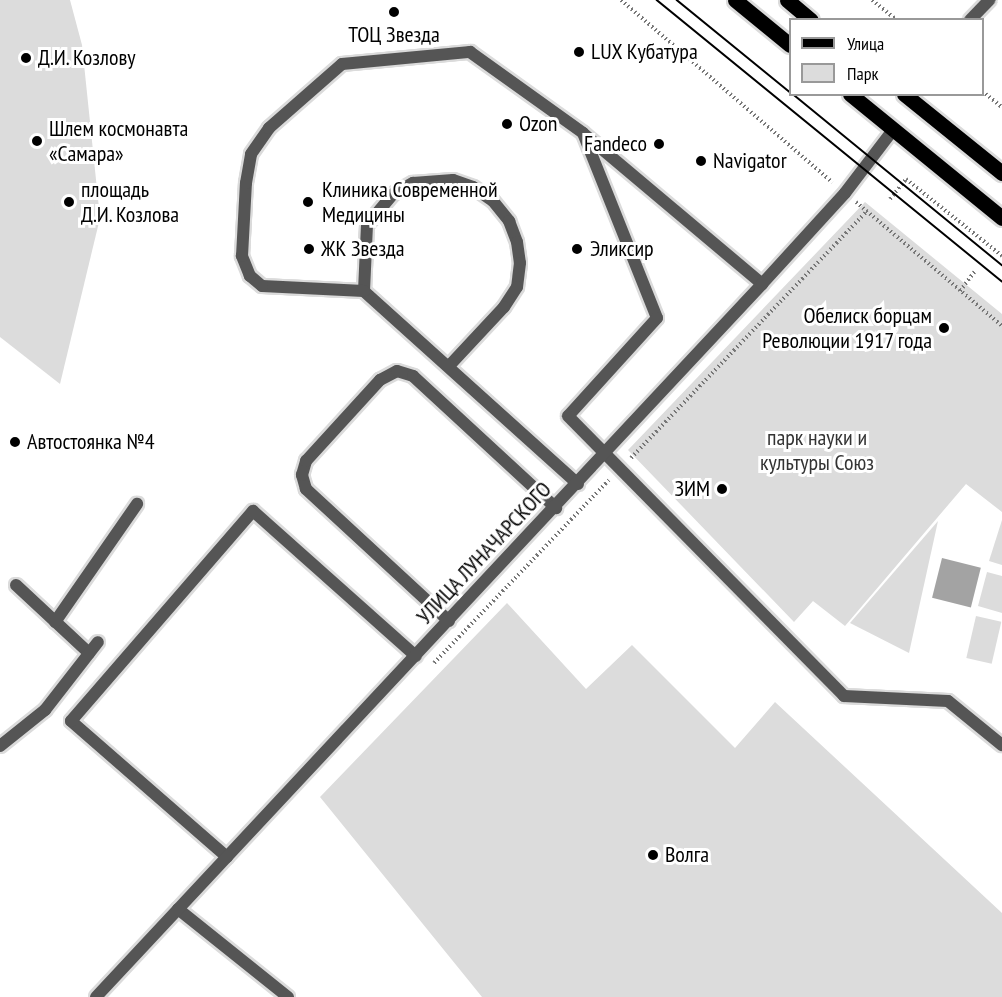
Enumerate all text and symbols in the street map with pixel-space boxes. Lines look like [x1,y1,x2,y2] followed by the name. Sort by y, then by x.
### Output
[387,5,401,19] marker: ТОЦ Звезда
[789,18,984,96] legend
[348,22,440,48] place label: ТОЦ Звезда
[847,32,884,55] text: Улица
[591,39,698,65] place label: LUX Кубатура
[38,45,137,71] place label: Д.И. Козлову
[572,45,586,59] marker: LUX Кубатура
[19,51,33,65] marker: Д.И. Козлову
[847,62,878,85] text: Парк
[519,111,558,137] place label: Ozon
[49,115,188,166] place label: Шлем космонавта «Самара»
[500,117,514,131] marker: Ozon
[584,131,647,157] place label: Fandeco
[30,134,44,148] marker: Шлем космонавта «Самара»
[652,137,666,151] marker: Fandeco
[713,148,787,174] place label: Navigator
[694,154,708,168] marker: Navigator
[81,176,181,228] place label: площадь Д.И. Козлова
[322,176,498,228] place label: Клиника Современной Медицины
[299,193,317,211] marker: Клиника Современной Медицины
[62,195,76,209] marker: площадь Д.И. Козлова
[321,236,405,262] place label: ЖК Звезда
[590,236,654,262] place label: Эликсир
[568,240,586,258] marker: Эликсир
[302,242,316,256] marker: ЖК Звезда
[761,302,932,354] place label: Обелиск борцам Революции 1917 года
[937,321,951,335] marker: Обелиск борцам Революции 1917 года
[760,424,874,476] park label: парк науки и культуры Союз
[27,429,155,455] place label: Автостоянка №4
[8,435,22,449] marker: Автостоянка №4
[411,476,557,630] street label: УЛИЦА ЛУНАЧАРСКОГО
[674,476,710,502] place label: ЗИМ
[715,482,729,496] marker: ЗИМ
[665,842,709,868] place label: Волга
[646,848,660,862] marker: Волга

